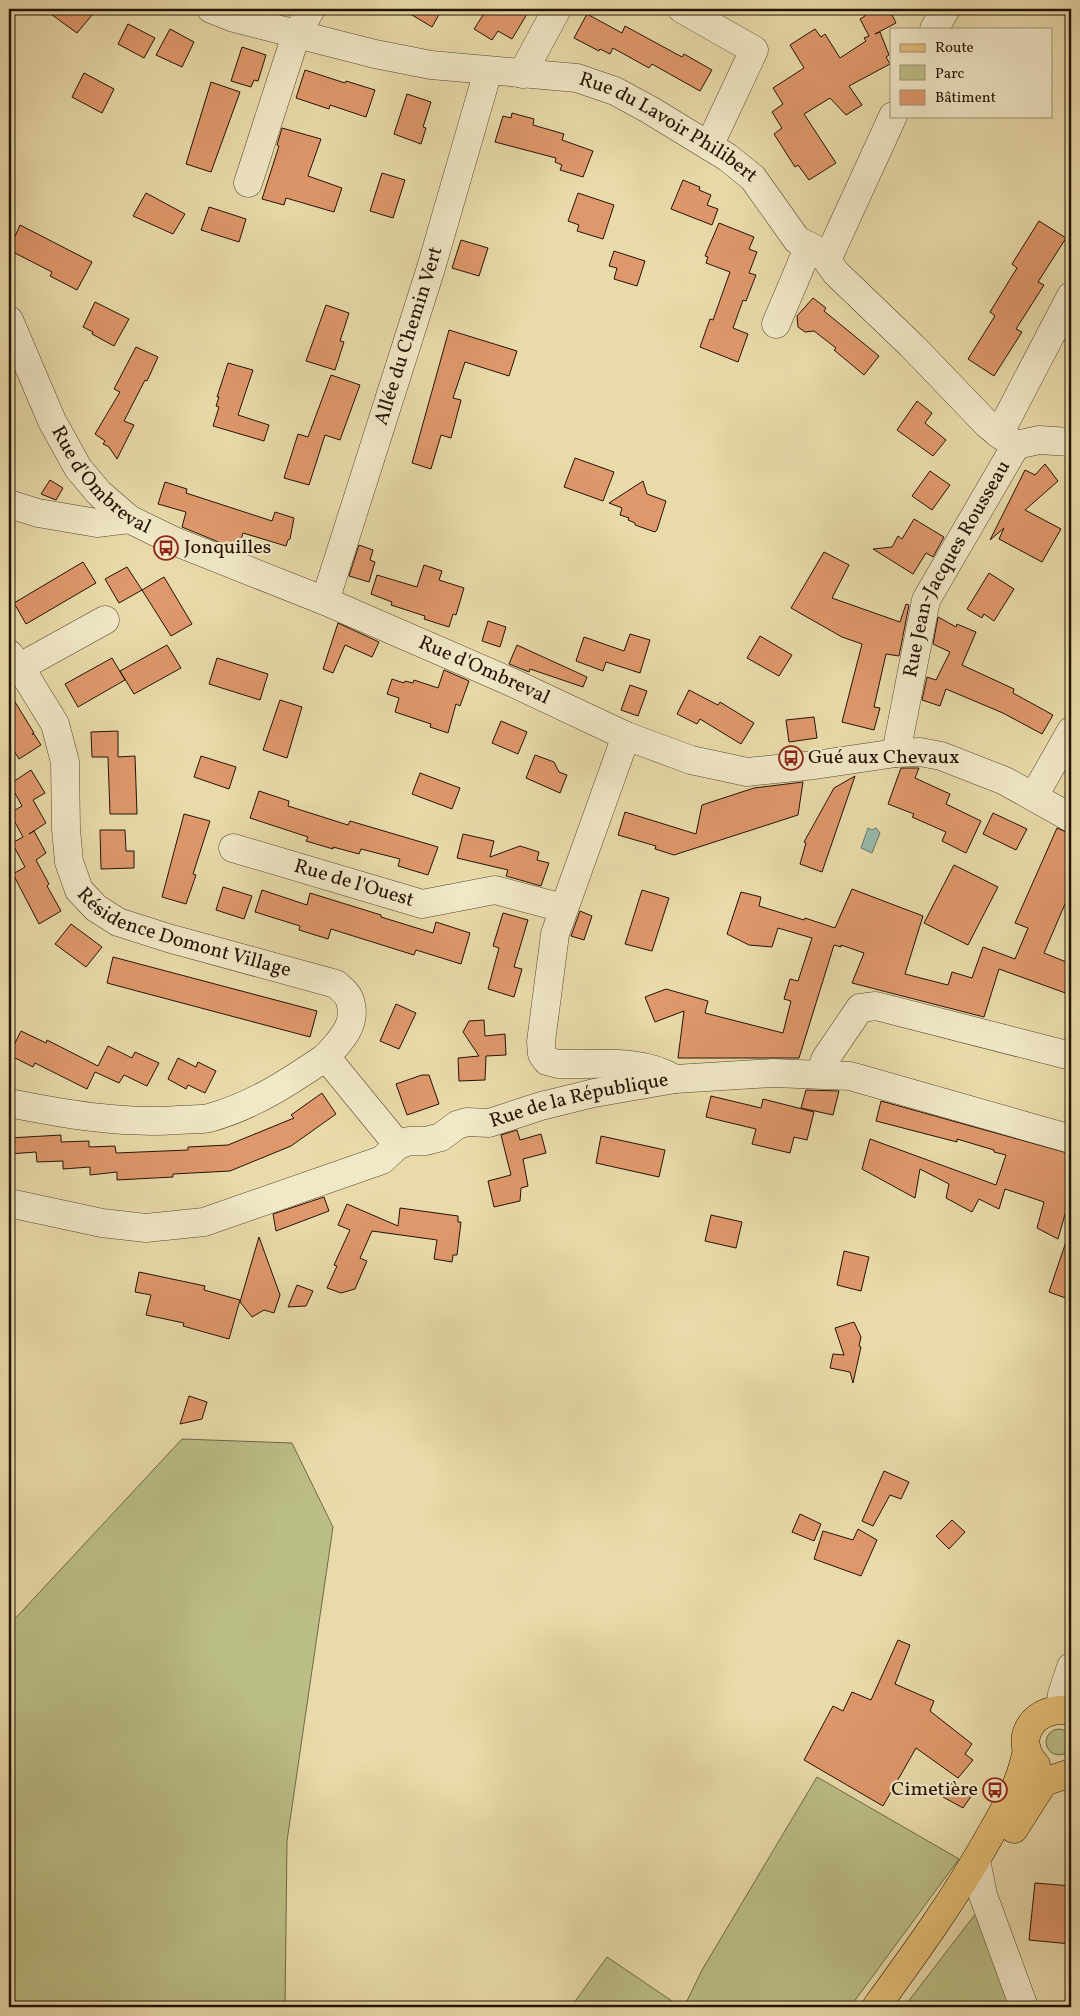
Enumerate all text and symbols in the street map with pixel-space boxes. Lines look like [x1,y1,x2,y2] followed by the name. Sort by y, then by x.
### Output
[890,28,1052,118] legend
[935,38,974,59] text: Route
[935,64,964,85] text: Parc
[575,66,763,190] street label: Rue du Lavoir Philibert
[935,88,996,109] text: Bâtiment
[368,243,450,429] street label: Allée du Chemin Vert
[43,421,156,542] street label: Rue d'Ombreval
[897,456,1018,680] street label: Rue Jean-Jacques Rousseau
[184,534,271,562] place label: Jonquilles
[153,535,179,561] bus stop icon: Jonquilles
[414,629,554,712] street label: Rue d'Ombreval
[808,744,960,772] place label: Gué aux Chevaux
[778,745,804,771] bus stop icon: Gué aux Chevaux
[290,853,417,915] street label: Rue de l'Ouest
[70,881,294,985] street label: Résidence Domont Village
[486,1066,671,1136] street label: Rue de la République
[891,1776,978,1804] place label: Cimetière
[982,1777,1008,1803] bus stop icon: Cimetière

